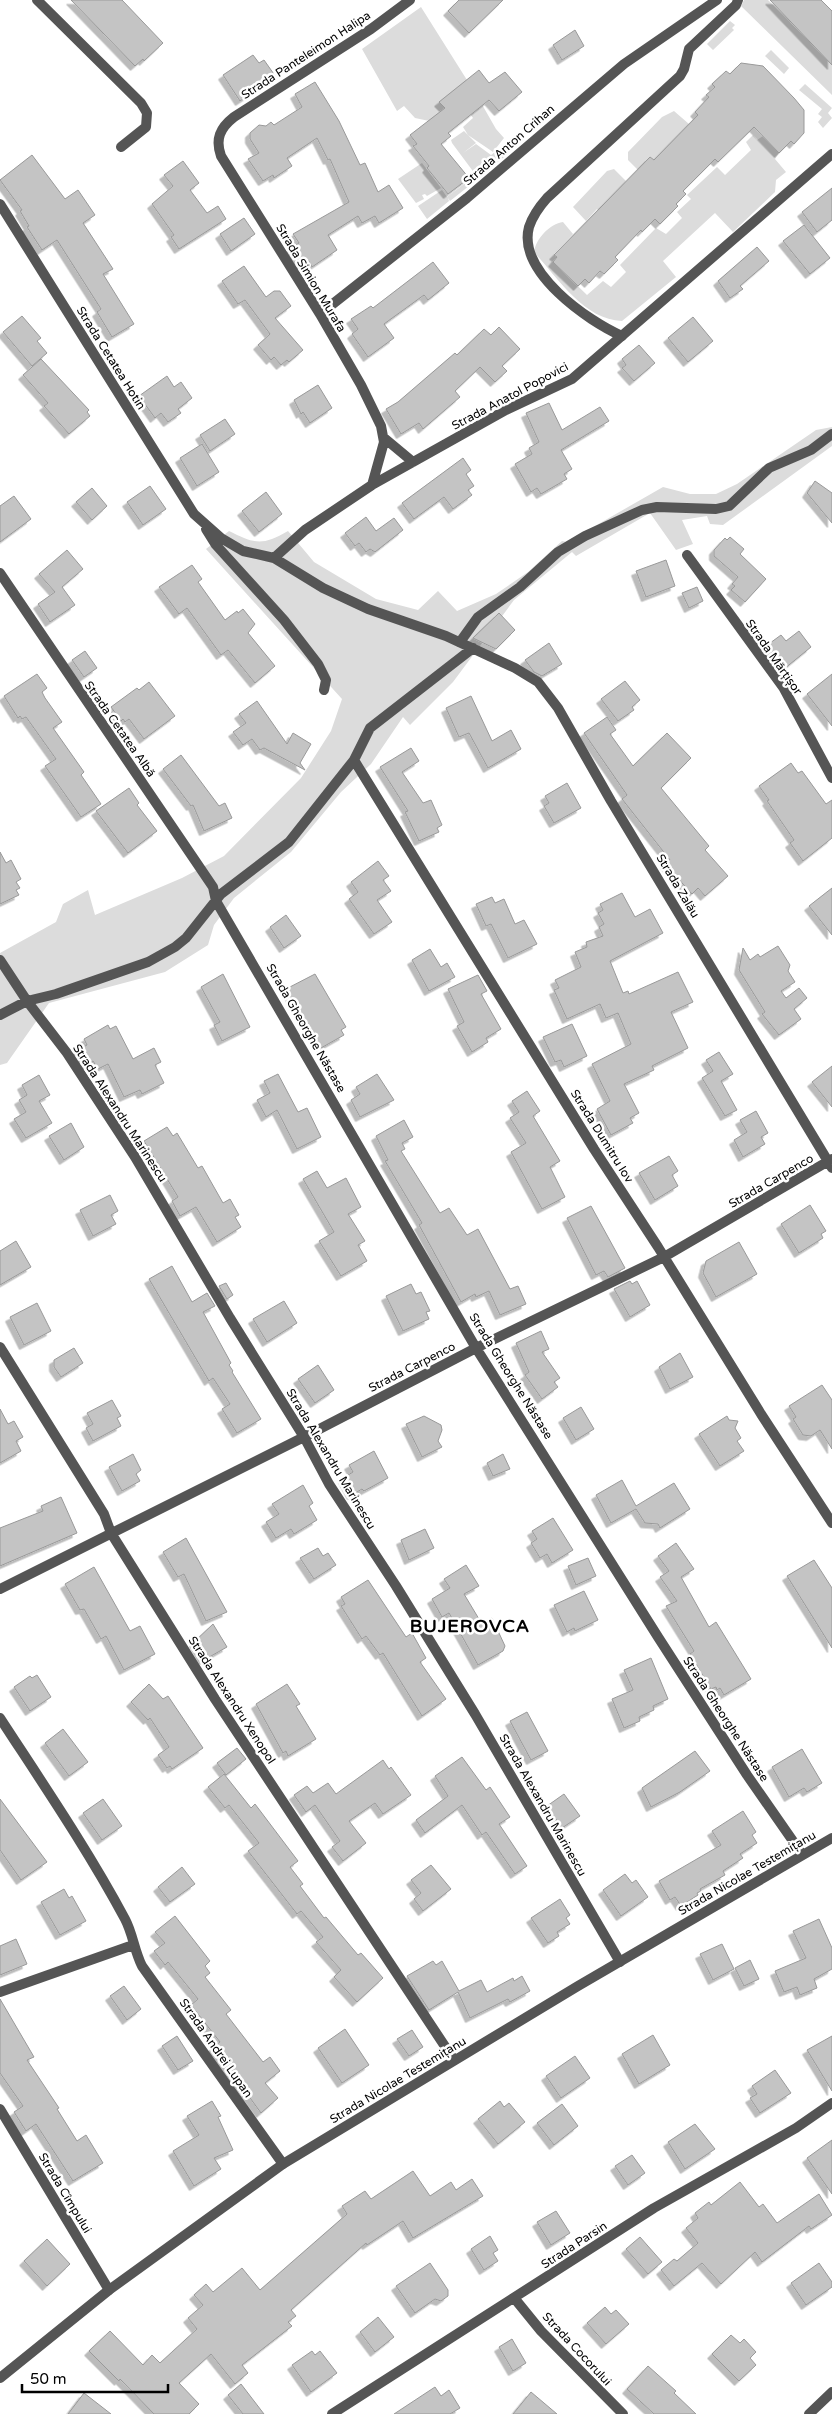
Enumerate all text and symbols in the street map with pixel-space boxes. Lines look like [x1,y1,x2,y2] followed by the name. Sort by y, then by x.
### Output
[239,8,373,102] street label: Strada Panteleimon Halipa
[461,102,557,188] street label: Strada Anton Crihan
[273,221,349,335] street label: Strada Simion Murafa
[74,304,148,412] street label: Strada Cetatea Hotin
[449,359,571,433] street label: Strada Anatol Popovici
[743,617,805,698] street label: Strada Mărțișor
[82,678,158,780] street label: Strada Cetatea Albă
[653,852,703,920] street label: Strada Zalău
[263,961,349,1095] street label: Strada Gheorghe Năstase
[70,1041,170,1185] street label: Strada Alexandru Marinescu
[568,1087,637,1186] street label: Strada Dumitru Iov
[726,1151,816,1211] street label: Strada Carpenco
[466,1310,556,1442] street label: Strada Gheorghe Năstase
[366,1339,458,1395] street label: Strada Carpenco
[283,1386,379,1532] street label: Strada Alexandru Marinescu
[410,1615,530,1637] district label: BUJEROVCA
[186,1634,278,1766] street label: Strada Alexandru Xenopol
[680,1654,772,1784] street label: Strada Gheorghe Năstase
[497,1731,589,1879] street label: Strada Alexandru Marinescu
[676,1828,818,1918] street label: Strada Nicolae Testemițanu
[177,1996,255,2100] street label: Strada Andrei Lupan
[327,2034,469,2126] street label: Strada Nicolae Testemițanu
[36,2150,94,2236] street label: Strada Cîmpului
[538,2219,610,2271] street label: Strada Parsin
[540,2310,614,2388] street label: Strada Cocorului
[22,2362,169,2394] scale bar
[30,2370,67,2388] text: 50 m

